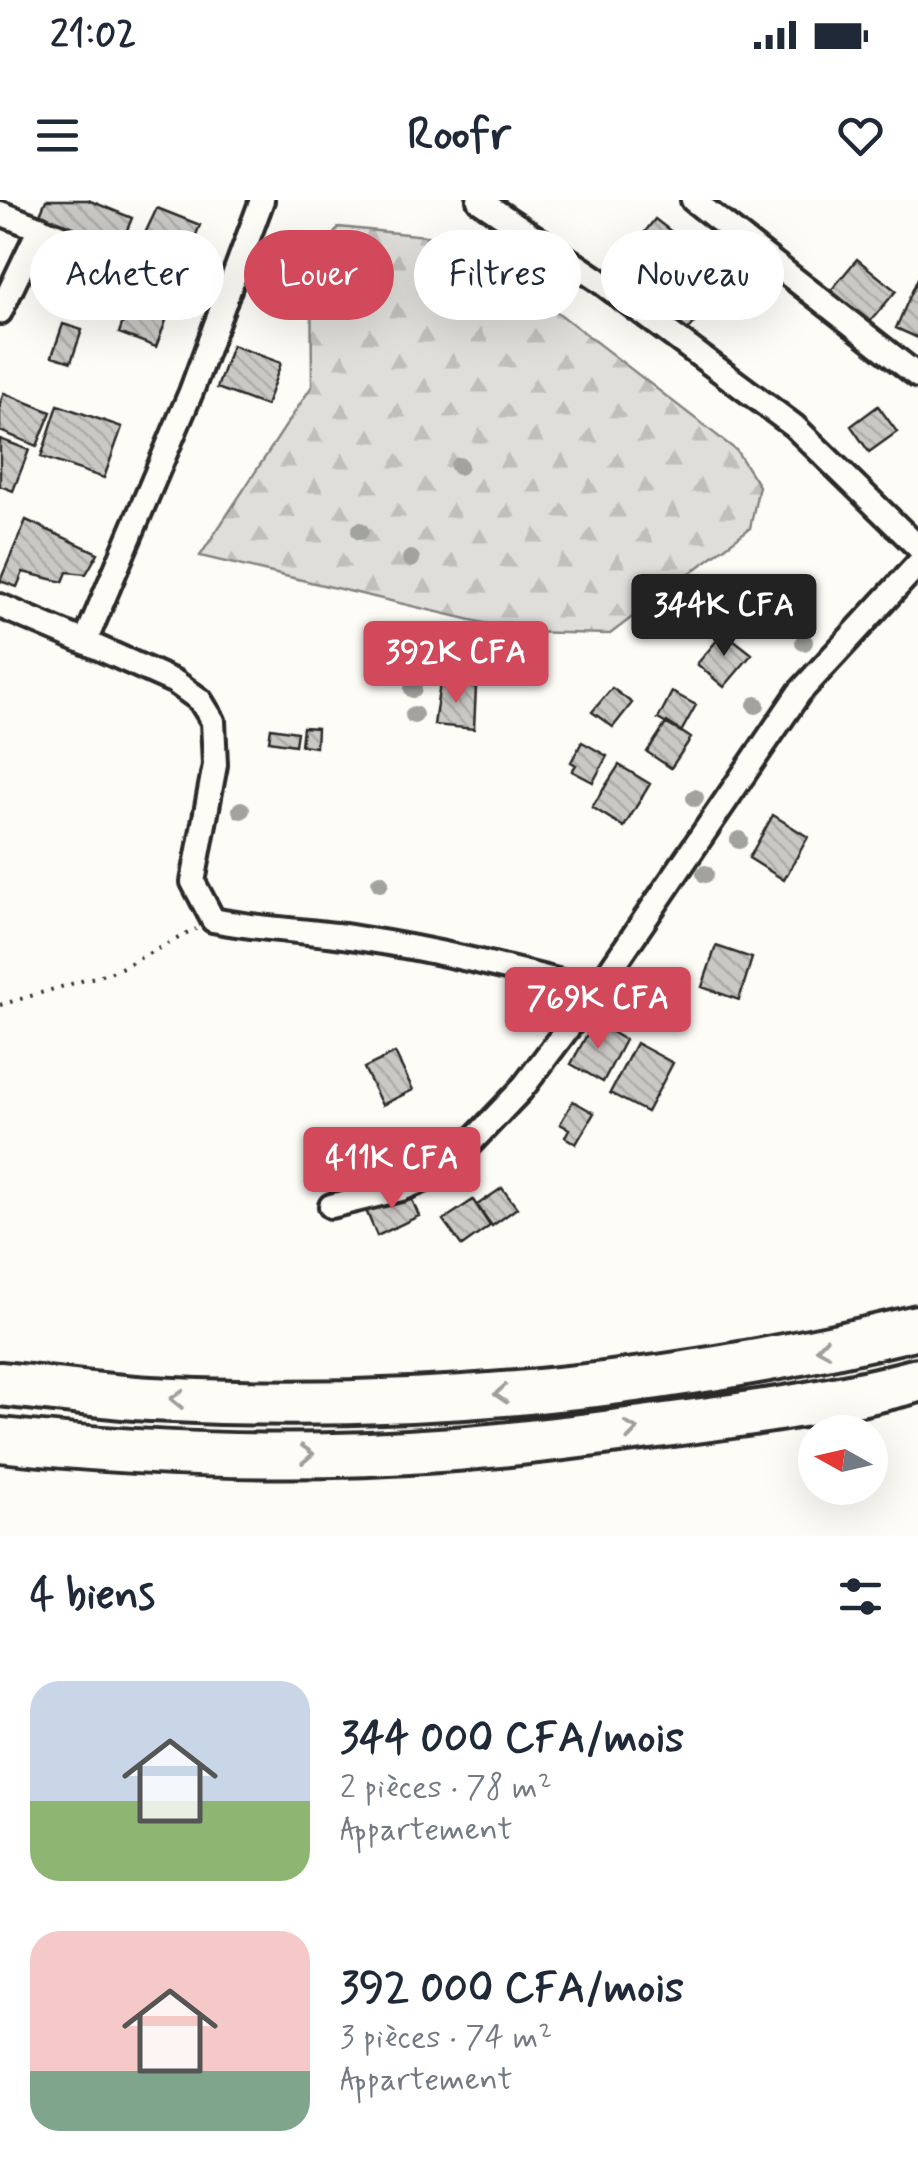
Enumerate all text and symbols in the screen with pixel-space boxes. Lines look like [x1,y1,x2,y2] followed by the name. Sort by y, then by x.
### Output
[50,11,136,60] text: 21:02
[407,106,511,165] text: Roofr
[30,108,85,163] icon: menu
[833,108,888,163] icon: heart
[30,230,224,320] chip: Acheter
[244,230,394,320] chip: Louer
[414,230,581,320] chip: Filtres
[601,230,784,320] chip: Nouveau
[621,574,827,659] pin: 344K CFA
[653,585,795,627] text: 344K CFA
[353,621,559,706] pin: 392K CFA
[385,632,527,674] text: 392K CFA
[495,967,701,1052] pin: 769K CFA
[527,978,669,1020] text: 769K CFA
[289,1127,495,1212] pin: 411K CFA
[325,1138,459,1180] text: 411K CFA
[815,1337,831,1358] one-way arrow
[493,1383,509,1404] one-way arrow
[168,1388,184,1410] one-way arrow
[798,1415,888,1505] north arrow
[798,1415,888,1505] map controls
[623,1420,639,1441] one-way arrow
[299,1444,315,1465] one-way arrow
[30,1569,155,1624] text: 4 biens
[833,1569,888,1624] icon: filters
[340,1712,684,1767] text: 344 000 CFA/mois
[110,1721,230,1841] icon: home
[340,1767,552,1809] text: 2 pièces · 78 m²
[340,1809,513,1851] text: Appartement
[340,1962,684,2017] text: 392 000 CFA/mois
[110,1971,230,2091] icon: home
[340,2017,552,2059] text: 3 pièces · 74 m²
[340,2059,513,2101] text: Appartement

